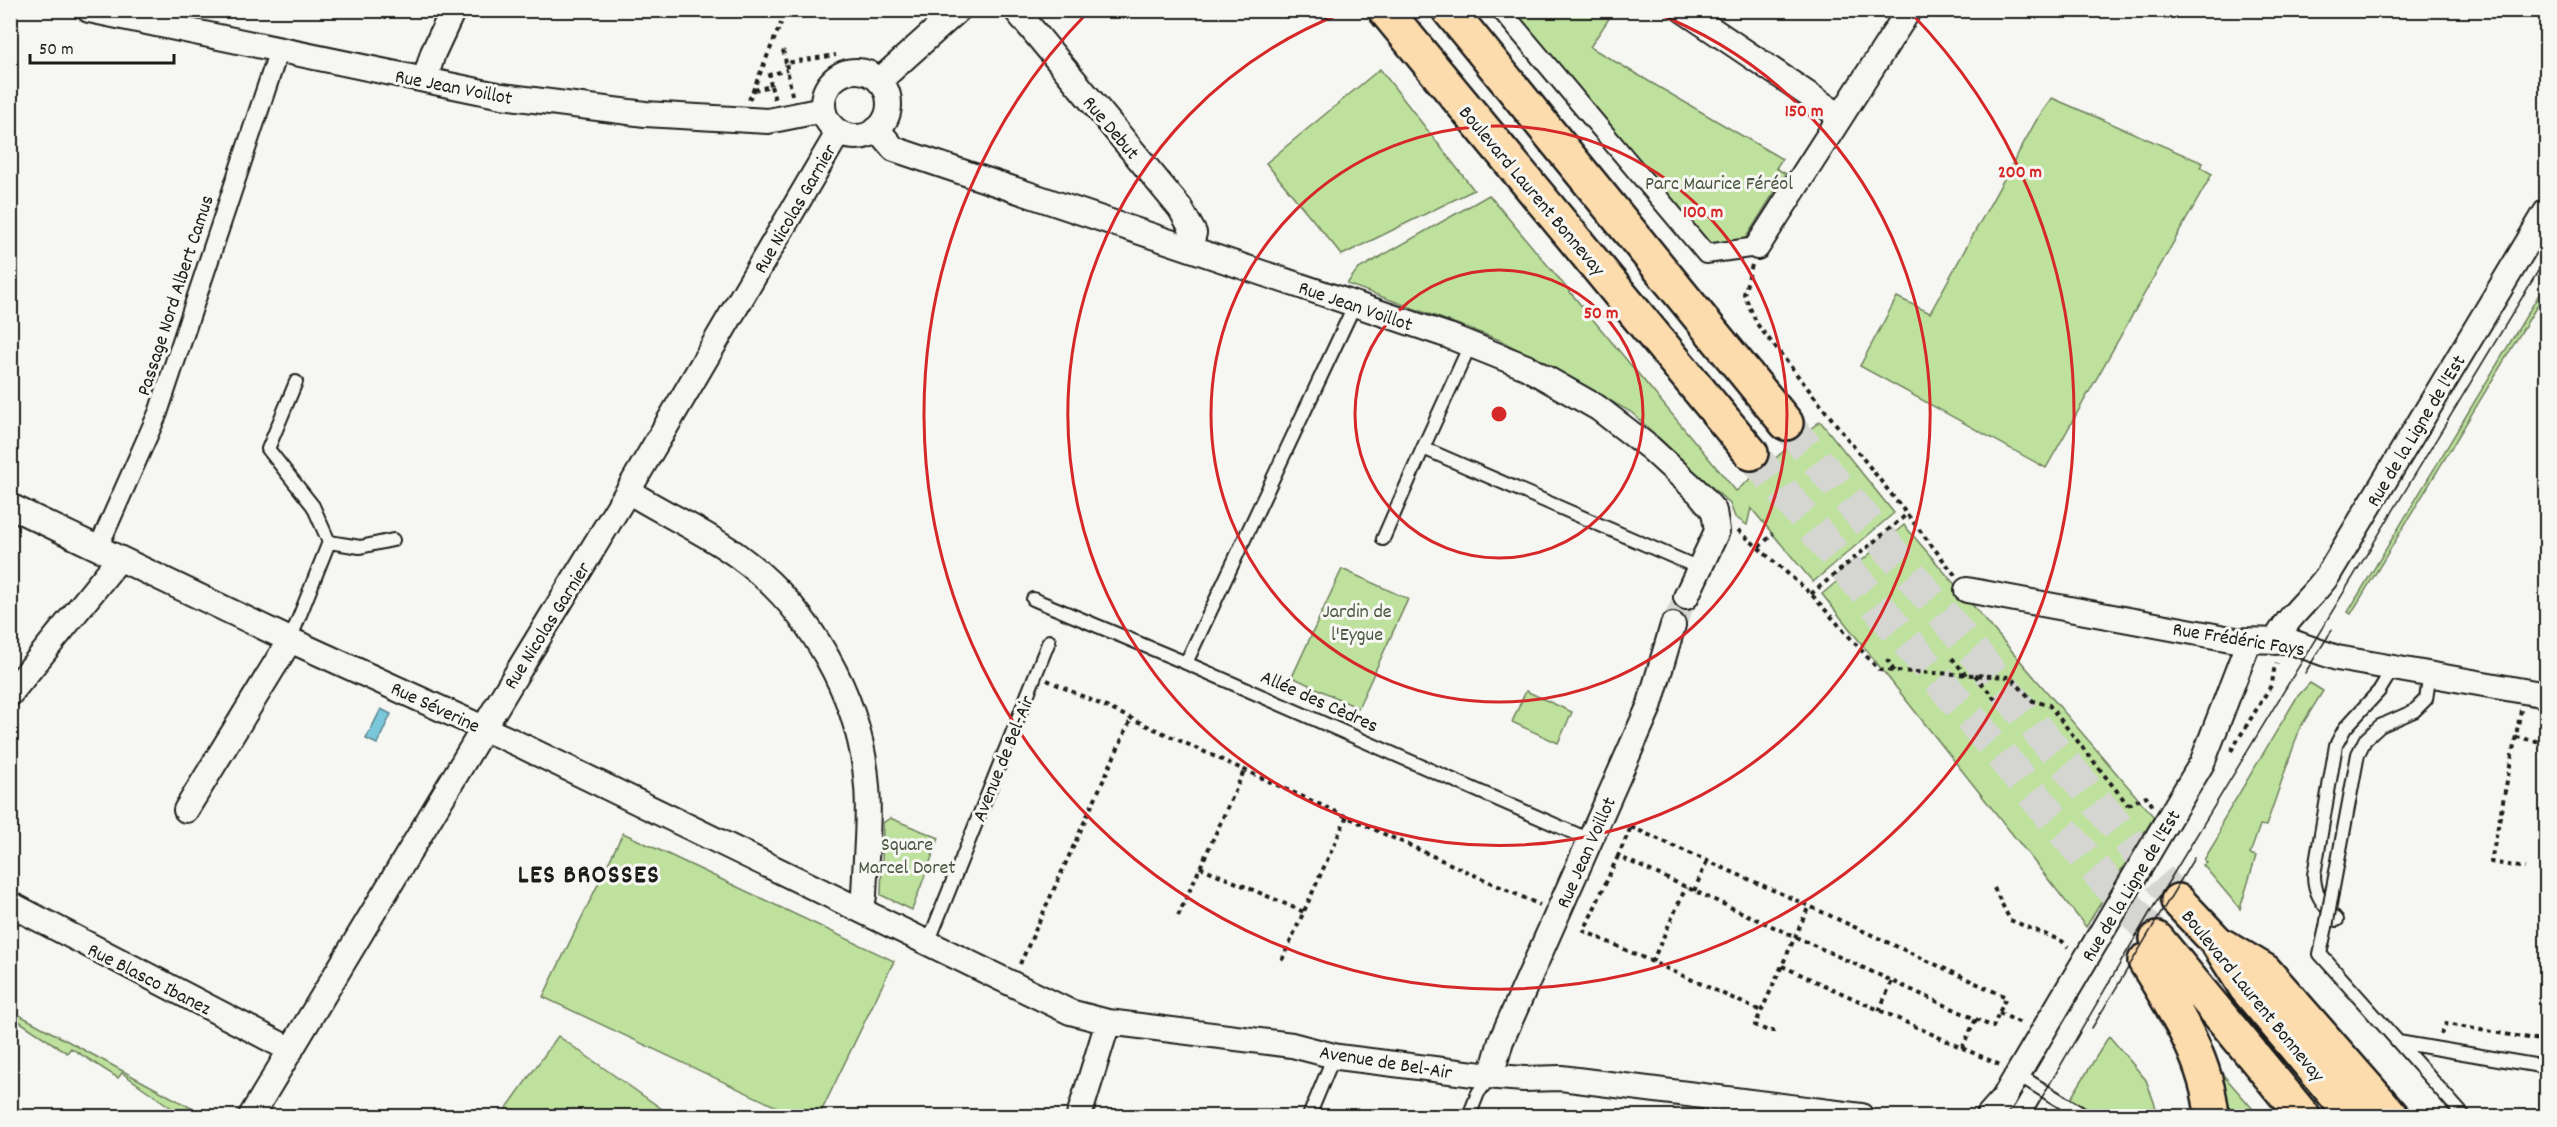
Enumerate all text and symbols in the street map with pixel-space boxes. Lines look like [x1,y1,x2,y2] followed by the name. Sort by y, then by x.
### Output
[30,27,174,65] scale bar
[39,38,74,63] text: 50 m
[392,64,515,114] street label: Rue Jean Voillot
[1075,91,1145,167] street label: Rue Debut
[1785,100,1823,125] text: 150 m
[1451,101,1611,284] street label: Boulevard Laurent Bonnevay
[748,139,845,279] street label: Rue Nicolas Garnier
[1998,161,2042,186] text: 200 m
[1645,171,1793,199] park label: Parc Maurice Féréol
[131,192,223,400] street label: Passage Nord Albert Camus
[1683,201,1723,226] text: 100 m
[1294,275,1416,340] street label: Rue Jean Voillot
[1584,302,1618,327] text: 50 m
[2361,350,2474,513] street label: Rue de la Ligne de l'Est
[1489,404,1509,424] centre of rings
[498,557,599,696] street label: Rue Nicolas Garnier
[1322,599,1392,650] park label: Jardin de l'Eygue
[2171,617,2307,665] street label: Rue Frédéric Fays
[1255,664,1382,741] street label: Allée des Cèdres
[386,676,484,742] street label: Rue Séverine
[967,691,1043,826] street label: Avenue de Bel-Air
[1551,793,1625,913] street label: Rue Jean Voillot
[2076,805,2189,968] street label: Rue de la Ligne de l'Est
[858,832,956,883] park label: Square Marcel Doret
[518,858,660,895] district label: LES BROSSES
[2173,905,2331,1090] street label: Boulevard Laurent Bonnevay
[82,938,216,1024] street label: Rue Blasco Ibanez
[1317,1040,1454,1088] street label: Avenue de Bel-Air

